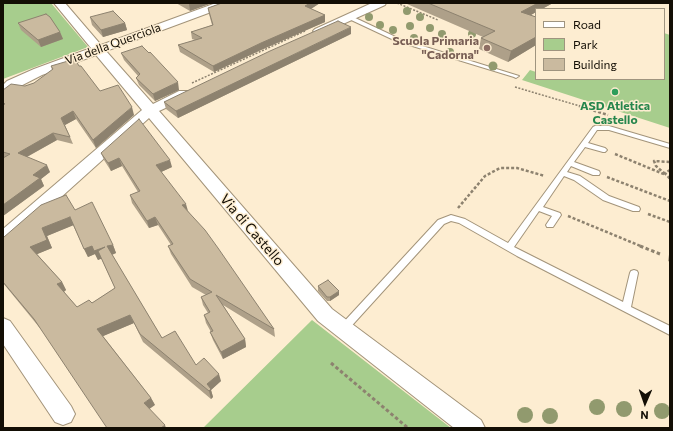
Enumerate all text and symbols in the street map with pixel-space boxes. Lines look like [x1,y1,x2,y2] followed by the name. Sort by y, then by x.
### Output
[535,8,665,80] legend
[573,17,601,31] text: Road
[63,20,163,68] street label: Via della Querciola
[393,34,479,62] place label: Scuola Primaria "Cadorna"
[573,37,598,51] text: Park
[482,43,492,53] marker: Scuola Primaria "Cadorna"
[573,57,617,71] text: Building
[610,87,620,97] marker: ASD Atletica Castello
[580,99,650,127] place label: ASD Atletica Castello
[216,191,288,269] street label: Via di Castello
[625,383,665,423] north arrow
[640,409,649,422] text: N

